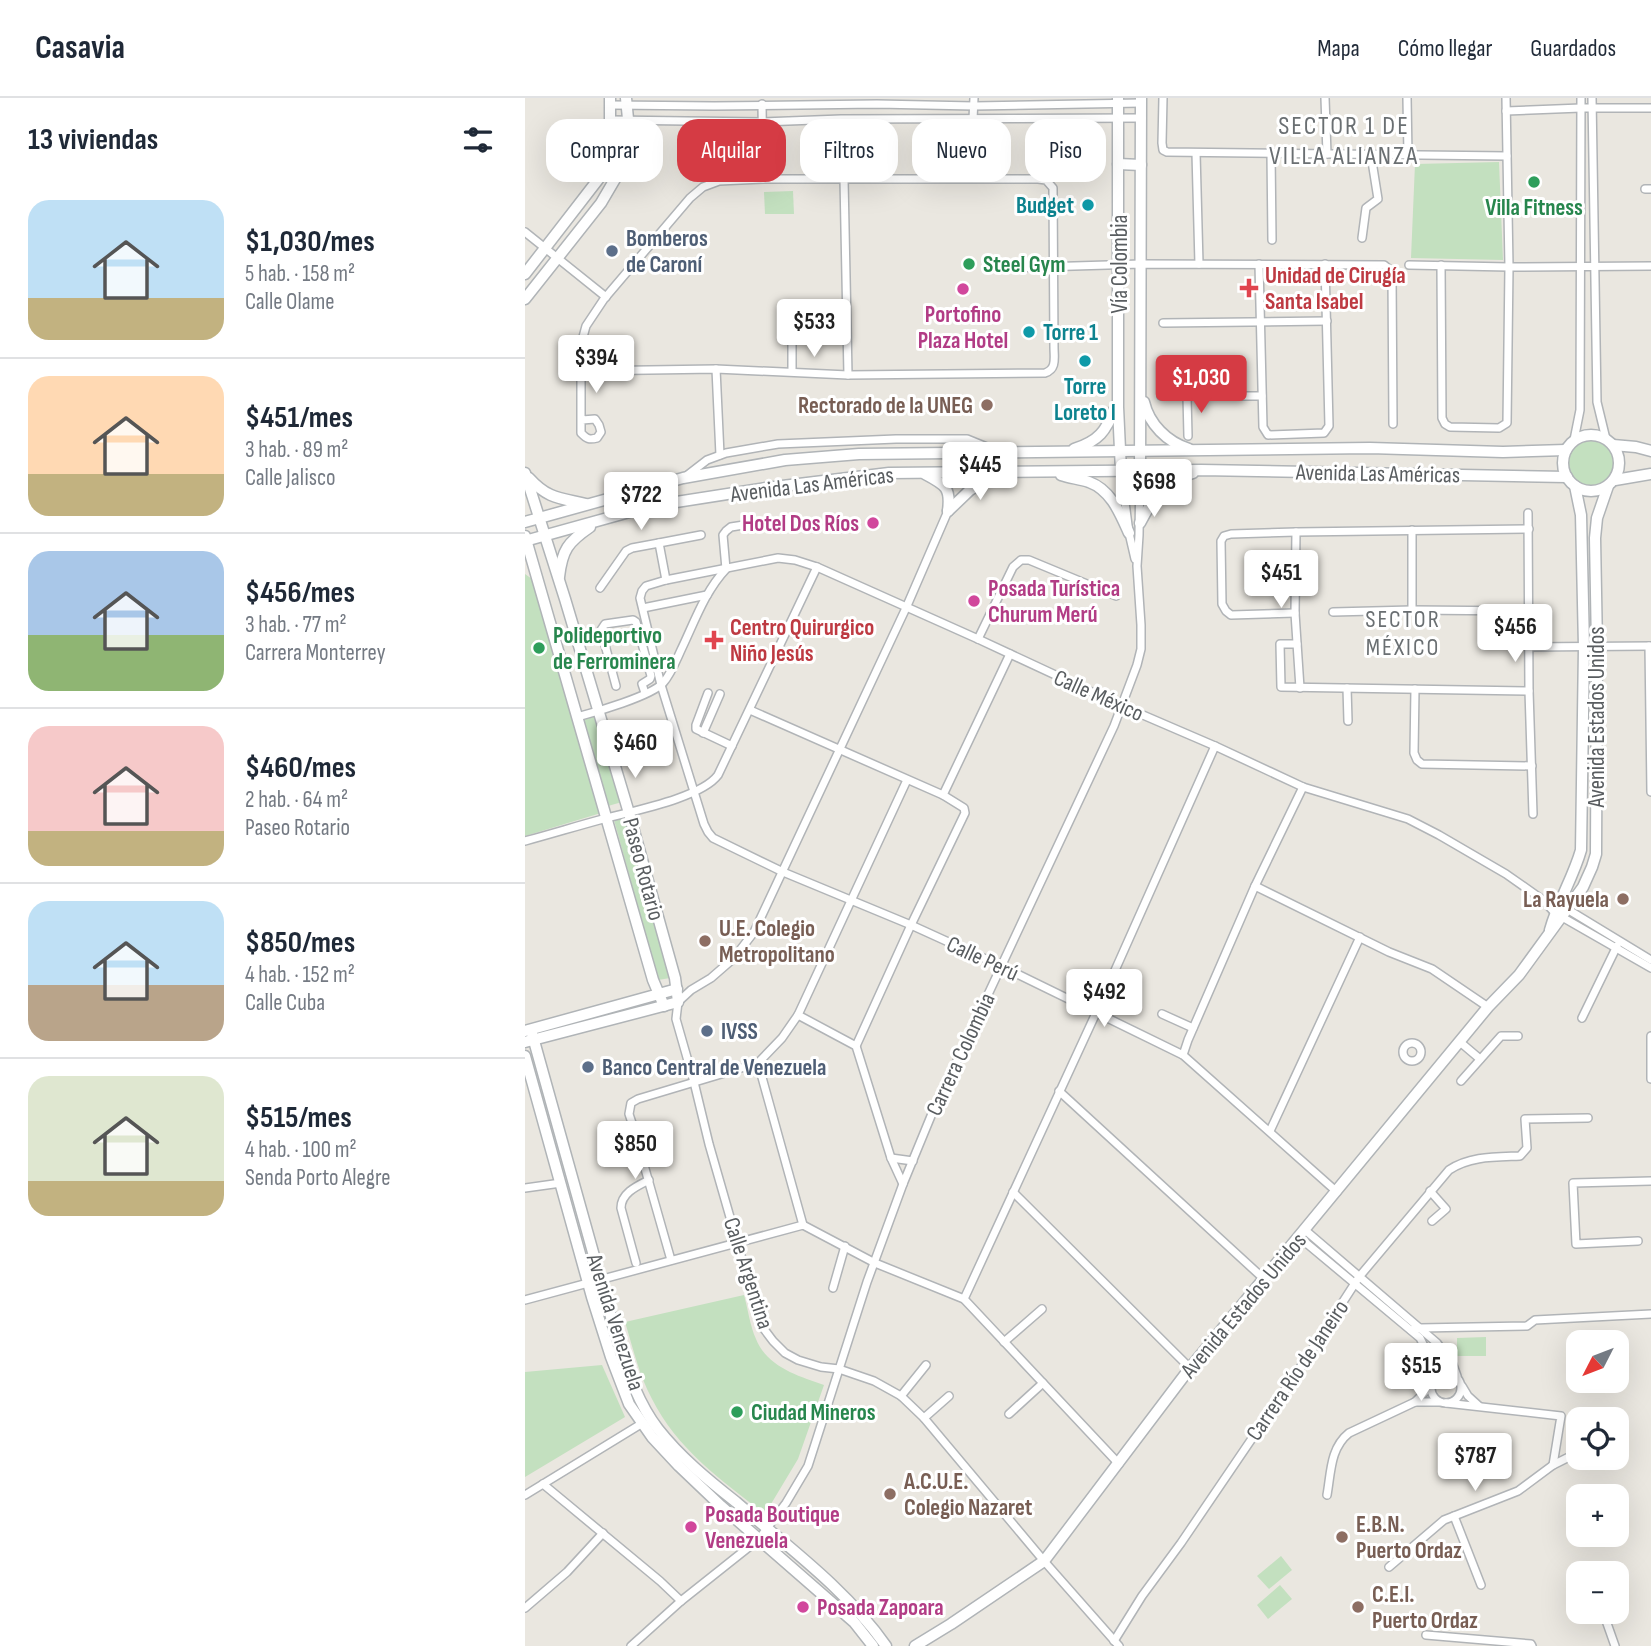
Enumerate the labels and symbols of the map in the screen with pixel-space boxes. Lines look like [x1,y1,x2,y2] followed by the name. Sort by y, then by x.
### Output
[1269,111,1419,172] district label: SECTOR 1 DE VILLA ALIANZA
[1526,174,1542,190] marker: Villa Fitness
[1016,192,1074,220] place label: Budget
[1485,194,1583,222] place label: Villa Fitness
[1080,197,1096,213] marker: Budget
[1106,215,1134,313] street label: Vía Colombia
[626,225,708,279] place label: Bomberos de Caroní
[604,243,620,259] marker: Bomberos de Caroní
[983,251,1065,279] place label: Steel Gym
[961,256,977,272] marker: Steel Gym
[1265,262,1406,316] place label: Unidad de Cirugía Santa Isabel
[1239,278,1259,298] marker: Unidad de Cirugía Santa Isabel
[955,281,971,297] marker: Portofino Plaza Hotel
[773,300,855,359] pin: $533
[918,301,1008,355] place label: Portofino Plaza Hotel
[1043,319,1098,347] place label: Torre 1
[1021,324,1037,340] marker: Torre 1
[555,336,637,395] pin: $394
[1077,353,1093,369] marker: Torre Loreto I
[1144,356,1258,415] pin: $1,030
[1054,373,1116,427] place label: Torre Loreto I
[798,392,973,420] place label: Rectorado de la UNEG
[979,397,995,413] marker: Rectorado de la UNEG
[939,442,1021,502] pin: $445
[1295,459,1460,489] street label: Avenida Las Américas
[1113,460,1195,519] pin: $698
[728,461,895,509] street label: Avenida Las Américas
[600,472,682,532] pin: $722
[742,510,859,538] place label: Hotel Dos Ríos
[865,515,881,531] marker: Hotel Dos Ríos
[1240,550,1322,610] pin: $451
[988,575,1120,629] place label: Posada Turística Churum Merú
[966,593,982,609] marker: Posada Turística Churum Merú
[1474,604,1556,664] pin: $456
[1365,605,1441,662] district label: SECTOR MÉXICO
[730,614,874,668] place label: Centro Quirurgico Niño Jesús
[553,622,676,676] place label: Polideportivo de Ferrominera
[1583,626,1611,809] street label: Avenida Estados Unidos
[704,630,724,650] marker: Centro Quirurgico Niño Jesús
[531,640,547,656] marker: Polideportivo de Ferrominera
[1049,664,1148,728] street label: Calle México
[594,720,676,780] pin: $460
[616,815,670,924] street label: Paseo Rotario
[1523,886,1609,914] place label: La Rayuela
[1615,891,1631,907] marker: La Rayuela
[719,915,835,969] place label: U.E. Colegio Metropolitano
[942,930,1023,988] street label: Calle Perú
[697,933,713,949] marker: U.E. Colegio Metropolitano
[1063,970,1145,1029] pin: $492
[920,989,1002,1120] street label: Carrera Colombia
[721,1018,758,1046] place label: IVSS
[699,1023,715,1039] marker: IVSS
[602,1054,826,1082] place label: Banco Central de Venezuela
[580,1059,596,1075] marker: Banco Central de Venezuela
[594,1122,676,1181] pin: $850
[717,1214,779,1333] street label: Calle Argentina
[1174,1227,1313,1385] street label: Avenida Estados Unidos
[579,1250,650,1394] street label: Avenida Venezuela
[1240,1295,1355,1446] street label: Carrera Río de Janeiro
[1566,1330,1629,1393] north arrow
[1380,1344,1462,1403] pin: $515
[751,1399,876,1427] place label: Ciudad Mineros
[729,1404,745,1420] marker: Ciudad Mineros
[1434,1434,1516,1493] pin: $787
[903,1468,1033,1522] place label: A.C.U.E. Colegio Nazaret
[882,1486,898,1502] marker: A.C.U.E. Colegio Nazaret
[705,1501,840,1555] place label: Posada Boutique Venezuela
[1356,1511,1462,1565] place label: E.B.N. Puerto Ordaz
[683,1519,699,1535] marker: Posada Boutique Venezuela
[1334,1529,1350,1545] marker: E.B.N. Puerto Ordaz
[1372,1581,1478,1635] place label: C.E.I. Puerto Ordaz
[817,1594,944,1622] place label: Posada Zapoara
[795,1599,811,1615] marker: Posada Zapoara
[1350,1599,1366,1615] marker: C.E.I. Puerto Ordaz

